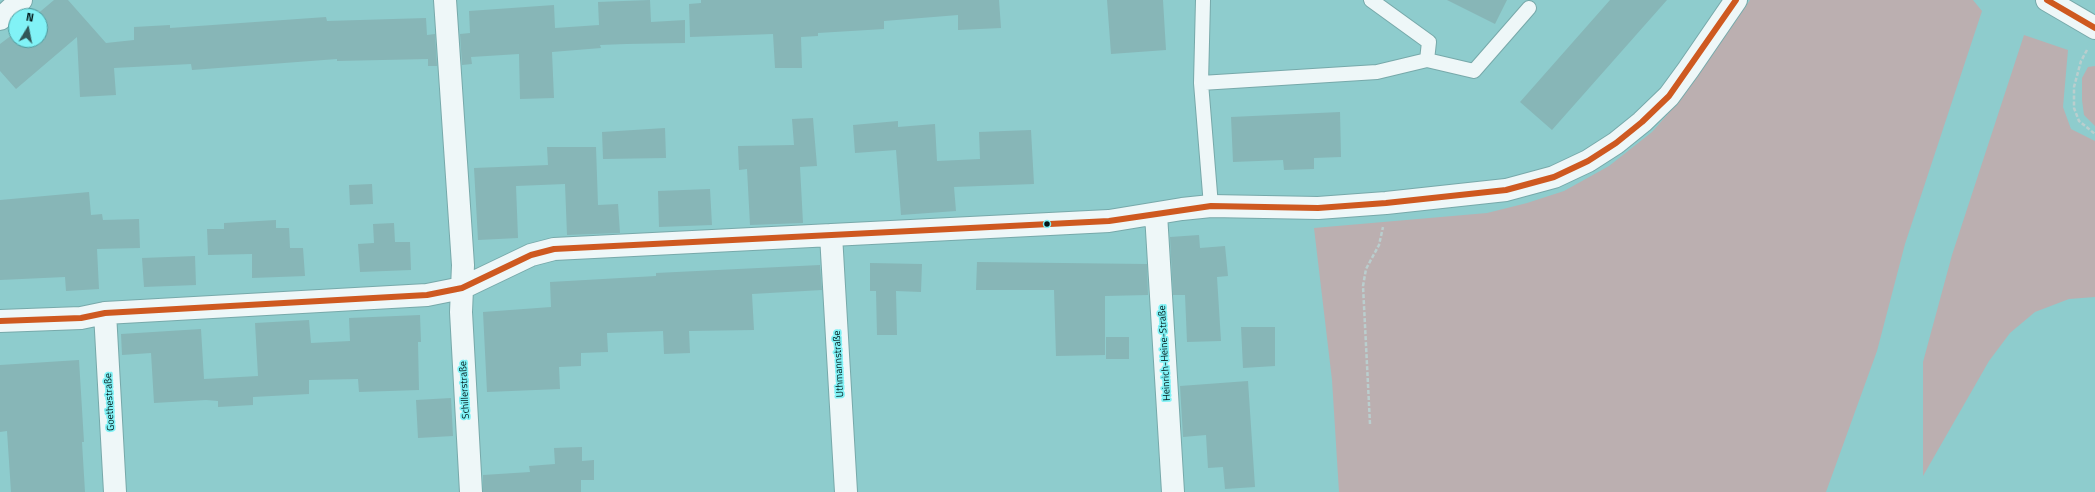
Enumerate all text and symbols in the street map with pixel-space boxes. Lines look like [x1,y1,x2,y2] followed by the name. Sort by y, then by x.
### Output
[8,8,48,48] north arrow
[25,9,35,26] text: N
[1042,219,1052,229] unlabelled marker
[1157,305,1173,401] street label: Heinrich-Heine-Straße
[831,330,847,398] street label: Uthmannstraße
[457,361,473,419] street label: Schillerstraße
[102,373,118,431] street label: Goethestraße

